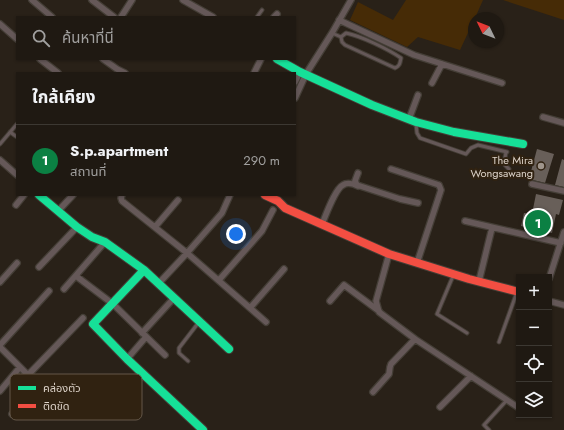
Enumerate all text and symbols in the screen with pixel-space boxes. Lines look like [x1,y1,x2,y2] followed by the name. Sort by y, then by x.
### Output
[468,12,504,48] north arrow
[16,16,296,60] search box
[30,27,52,49] icon: search
[62,27,114,49] text: ค้นหาที่นี่
[32,85,95,109] text: ใกล้เคียง
[70,140,168,162] text: S.p.apartment
[42,151,48,170] text: 1
[243,151,280,170] text: 290 m
[470,152,533,181] place label: The Mira Wongsawang
[536,161,546,171] marker: The Mira Wongsawang
[70,162,106,181] text: สถานที่
[525,208,551,238] pin: 1
[226,224,246,244] your location
[516,274,552,418] map controls
[516,274,552,310] button: +
[516,310,552,346] button: −
[516,346,552,382] button: locate
[10,374,142,420] legend
[43,380,81,396] text: คล่องตัว
[516,382,552,418] button: layers
[43,398,70,414] text: ติดขัด

